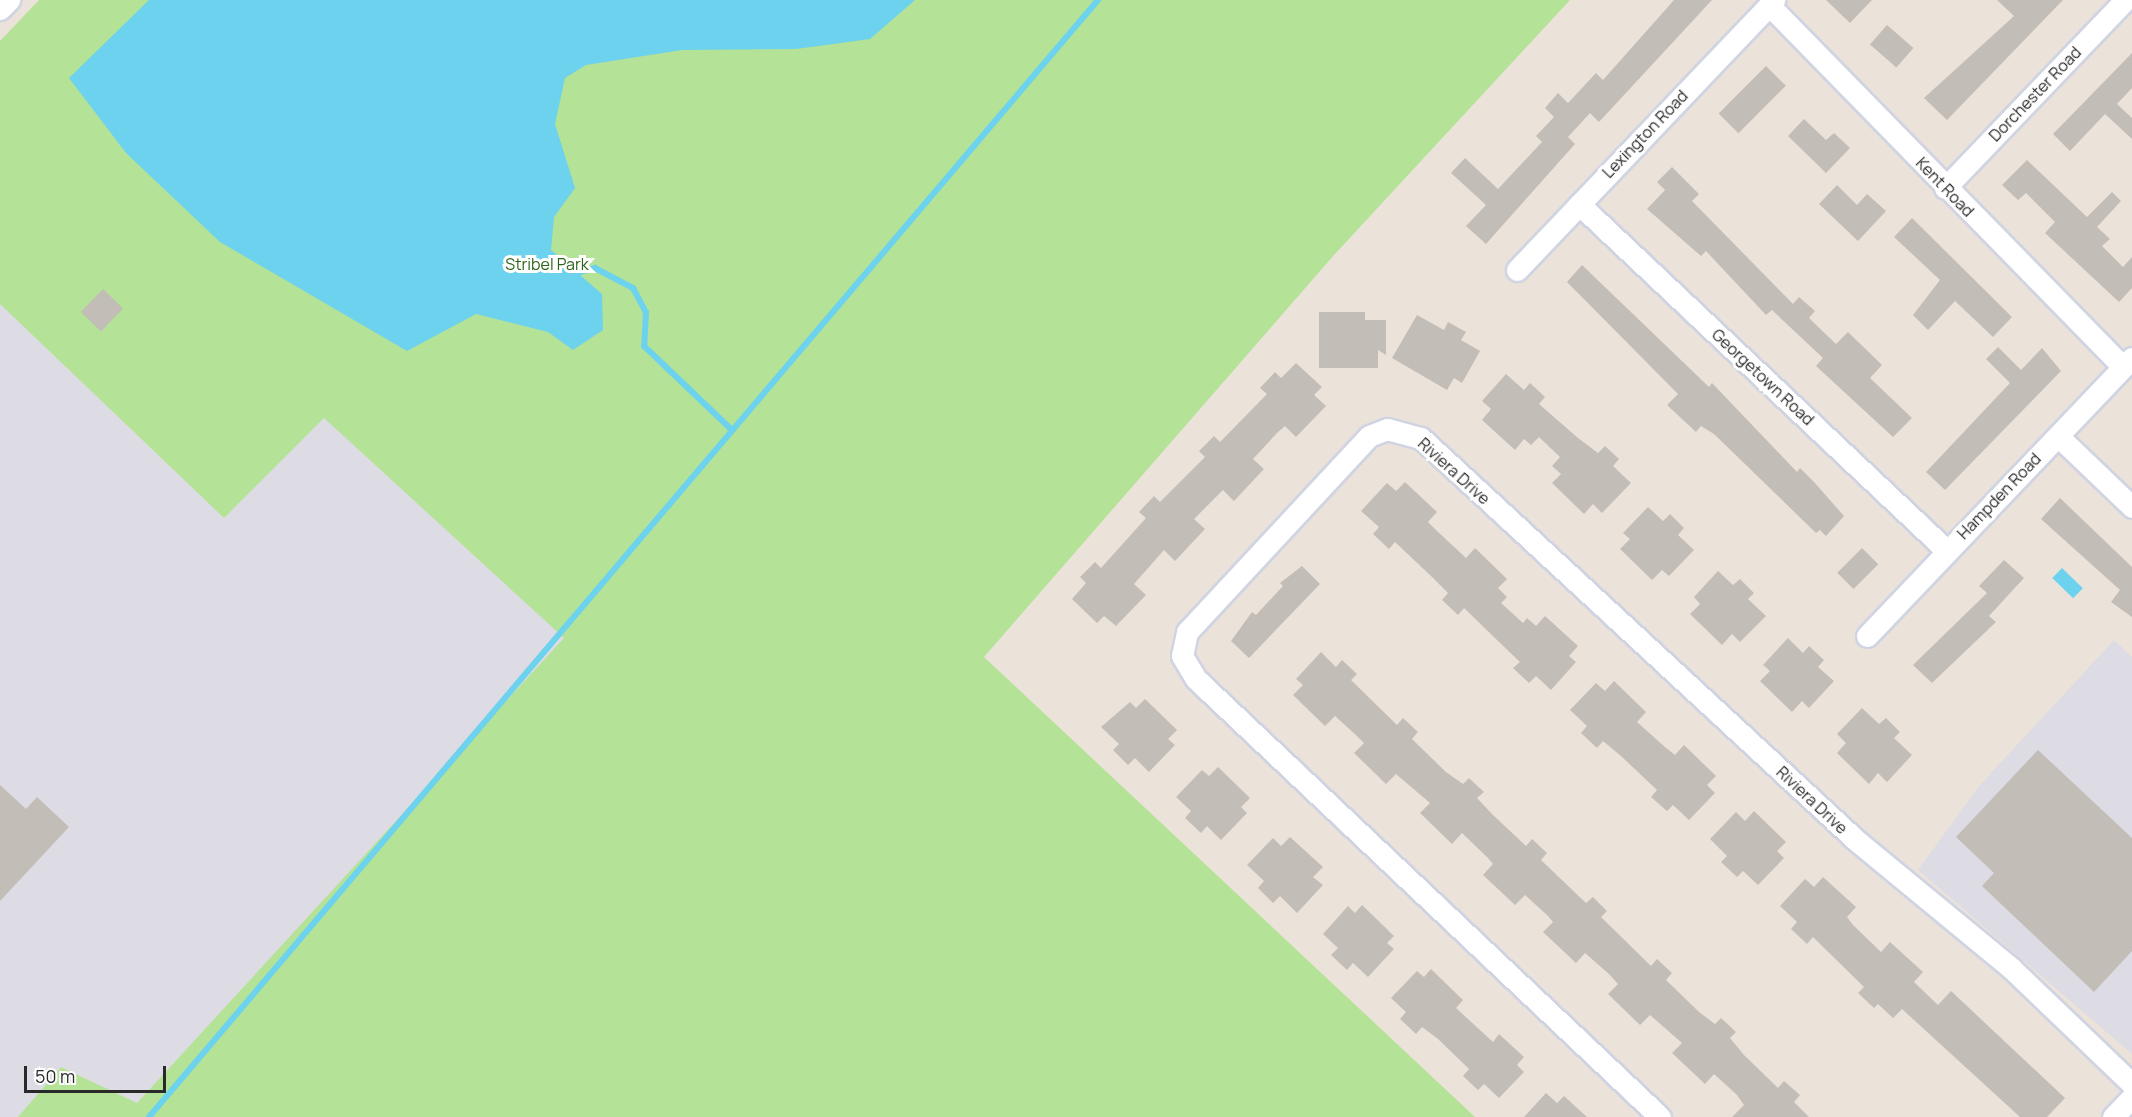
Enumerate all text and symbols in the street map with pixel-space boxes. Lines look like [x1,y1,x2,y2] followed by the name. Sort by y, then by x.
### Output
[1985,43,2085,145] street label: Dorchester Road
[1598,86,1692,182] street label: Lexington Road
[1912,153,1978,221] street label: Kent Road
[505,254,589,274] park label: Stribel Park
[1708,325,1818,429] street label: Georgetown Road
[1414,434,1494,508] street label: Riviera Drive
[1953,449,2045,543] street label: Hampden Road
[1773,762,1851,838] street label: Riviera Drive
[27,1054,170,1092] scale bar
[35,1064,75,1088] text: 50 m

